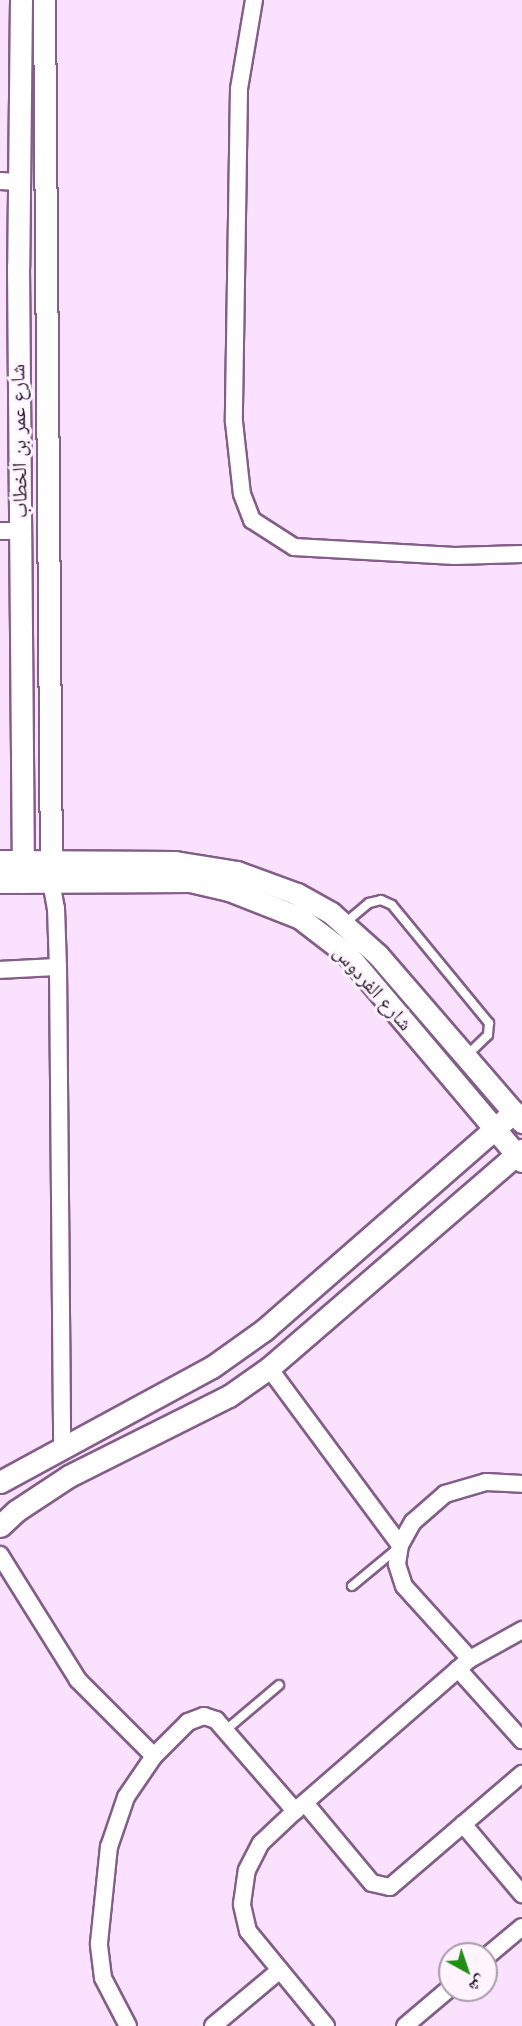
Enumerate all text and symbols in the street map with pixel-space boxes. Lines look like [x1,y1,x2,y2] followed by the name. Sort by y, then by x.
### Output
[6,364,32,518] street label: شارع عمر بن الخطاب
[328,940,418,1036] street label: شارع الفردوس
[438,1942,498,2002] north arrow
[465,1971,491,1997] text: ش

